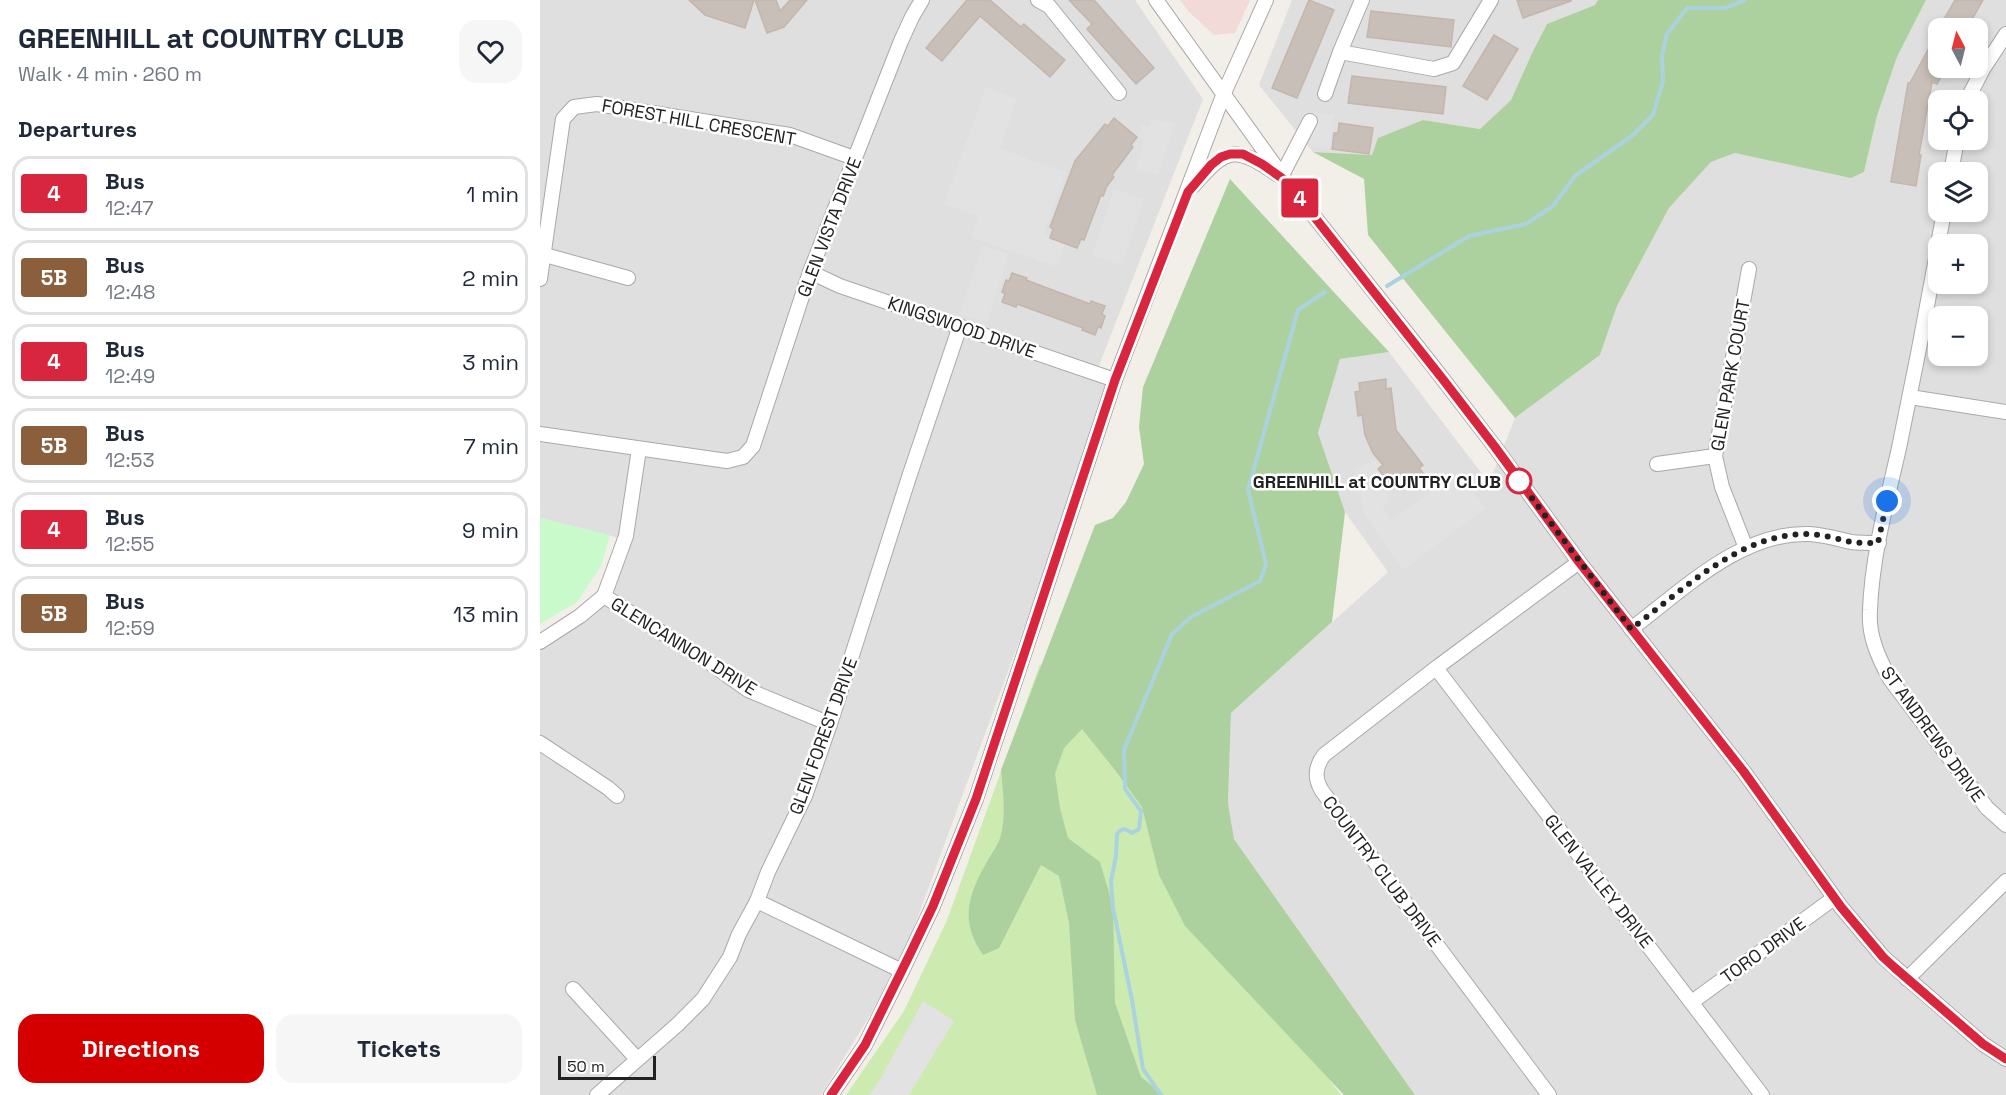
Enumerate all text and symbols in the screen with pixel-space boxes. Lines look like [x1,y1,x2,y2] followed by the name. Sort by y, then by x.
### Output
[1928,18,1988,78] north arrow
[1928,18,1988,366] map controls
[18,20,404,56] text: GREENHILL at COUNTRY CLUB
[459,20,522,83] button: heart
[18,61,202,87] text: Walk · 4 min · 260 m
[1928,90,1988,150] button: locate
[600,94,798,150] street label: FOREST HILL CRESCENT
[18,115,137,143] text: Departures
[792,154,866,300] street label: GLEN VISTA DRIVE
[1928,162,1988,222] button: layers
[105,167,145,195] text: Bus
[1280,178,1320,218] line badge: 4
[47,180,61,207] text: 4
[466,180,519,208] text: 1 min
[1293,185,1307,212] text: 4
[105,195,154,221] text: 12:47
[1928,234,1988,294] button: +
[105,251,145,279] text: Bus
[41,264,67,291] text: 5B
[462,264,519,292] text: 2 min
[105,279,155,305] text: 12:48
[885,291,1039,363] street label: KINGSWOOD DRIVE
[1705,297,1755,453] street label: GLEN PARK COURT
[1928,306,1988,366] button: −
[105,335,145,363] text: Bus
[47,348,61,375] text: 4
[462,348,519,376] text: 3 min
[105,363,155,389] text: 12:49
[105,419,145,447] text: Bus
[41,432,67,459] text: 5B
[463,432,519,460] text: 7 min
[105,447,155,473] text: 12:53
[1506,468,1532,494] marker: GREENHILL at COUNTRY CLUB
[1253,470,1501,493] place label: GREENHILL at COUNTRY CLUB
[1872,486,1902,516] your location
[105,503,145,531] text: Bus
[47,516,61,543] text: 4
[462,516,519,544] text: 9 min
[105,531,154,557] text: 12:55
[105,587,145,615] text: Bus
[607,592,761,700] street label: GLENCANNON DRIVE
[41,600,67,627] text: 5B
[453,600,519,628] text: 13 min
[105,615,155,641] text: 12:59
[784,654,862,818] street label: GLEN FOREST DRIVE
[1876,662,1990,806] street label: ST ANDREWS DRIVE
[1318,791,1446,951] street label: COUNTRY CLUB DRIVE
[1540,809,1658,953] street label: GLEN VALLEY DRIVE
[1716,912,1810,988] street label: TORO DRIVE
[18,1014,264,1083] button: Directions
[276,1014,522,1083] button: Tickets
[558,1053,656,1080] scale bar
[567,1056,605,1077] text: 50 m

